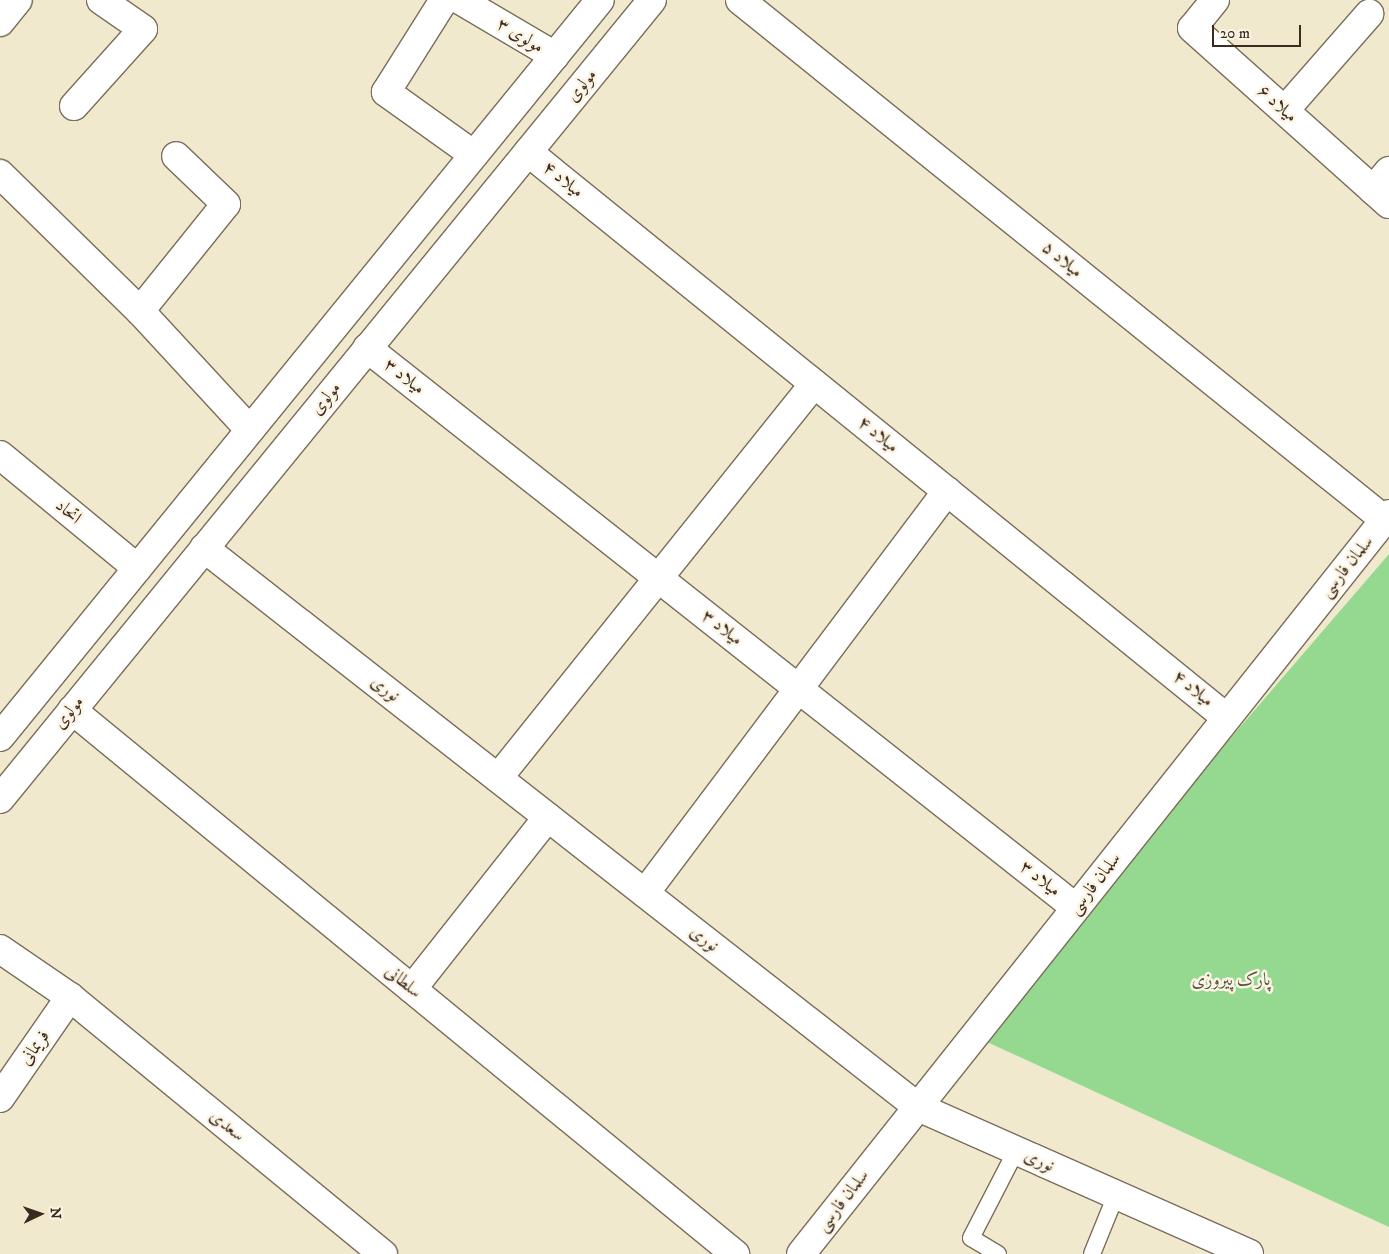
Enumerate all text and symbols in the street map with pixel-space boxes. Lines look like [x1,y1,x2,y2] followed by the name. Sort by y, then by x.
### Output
[493,14,547,58] street label: مولوی ۳
[1214,15,1303,47] scale bar
[1220,24,1250,43] text: 20 m
[562,65,602,107] street label: مولوی
[1253,80,1301,128] street label: میلاد ۶
[538,157,588,203] street label: میلاد ۴
[1037,237,1087,283] street label: میلاد ۵
[379,354,429,400] street label: میلاد ۳
[306,378,346,420] street label: مولوی
[853,412,903,458] street label: میلاد ۴
[50,495,86,529] street label: اتحاد
[1316,532,1378,602] street label: سلمان فارسی
[697,605,747,651] street label: میلاد ۳
[1168,666,1218,712] street label: میلاد ۴
[366,671,404,707] street label: نوری
[49,692,89,734] street label: مولوی
[1064,849,1126,919] street label: سلمان فارسی
[1015,856,1065,902] street label: میلاد ۳
[685,921,723,957] street label: نوری
[380,961,426,1003] street label: سلطانی
[1191,969,1271,991] park label: پارک پیروزی
[15,1026,55,1070] street label: فریمانی
[205,1105,249,1147] street label: سعدی
[1021,1145,1057,1177] street label: نوری
[812,1166,874,1236] street label: سلمان فارسی
[15,1189,65,1239] north arrow
[46,1207,64,1219] text: N

